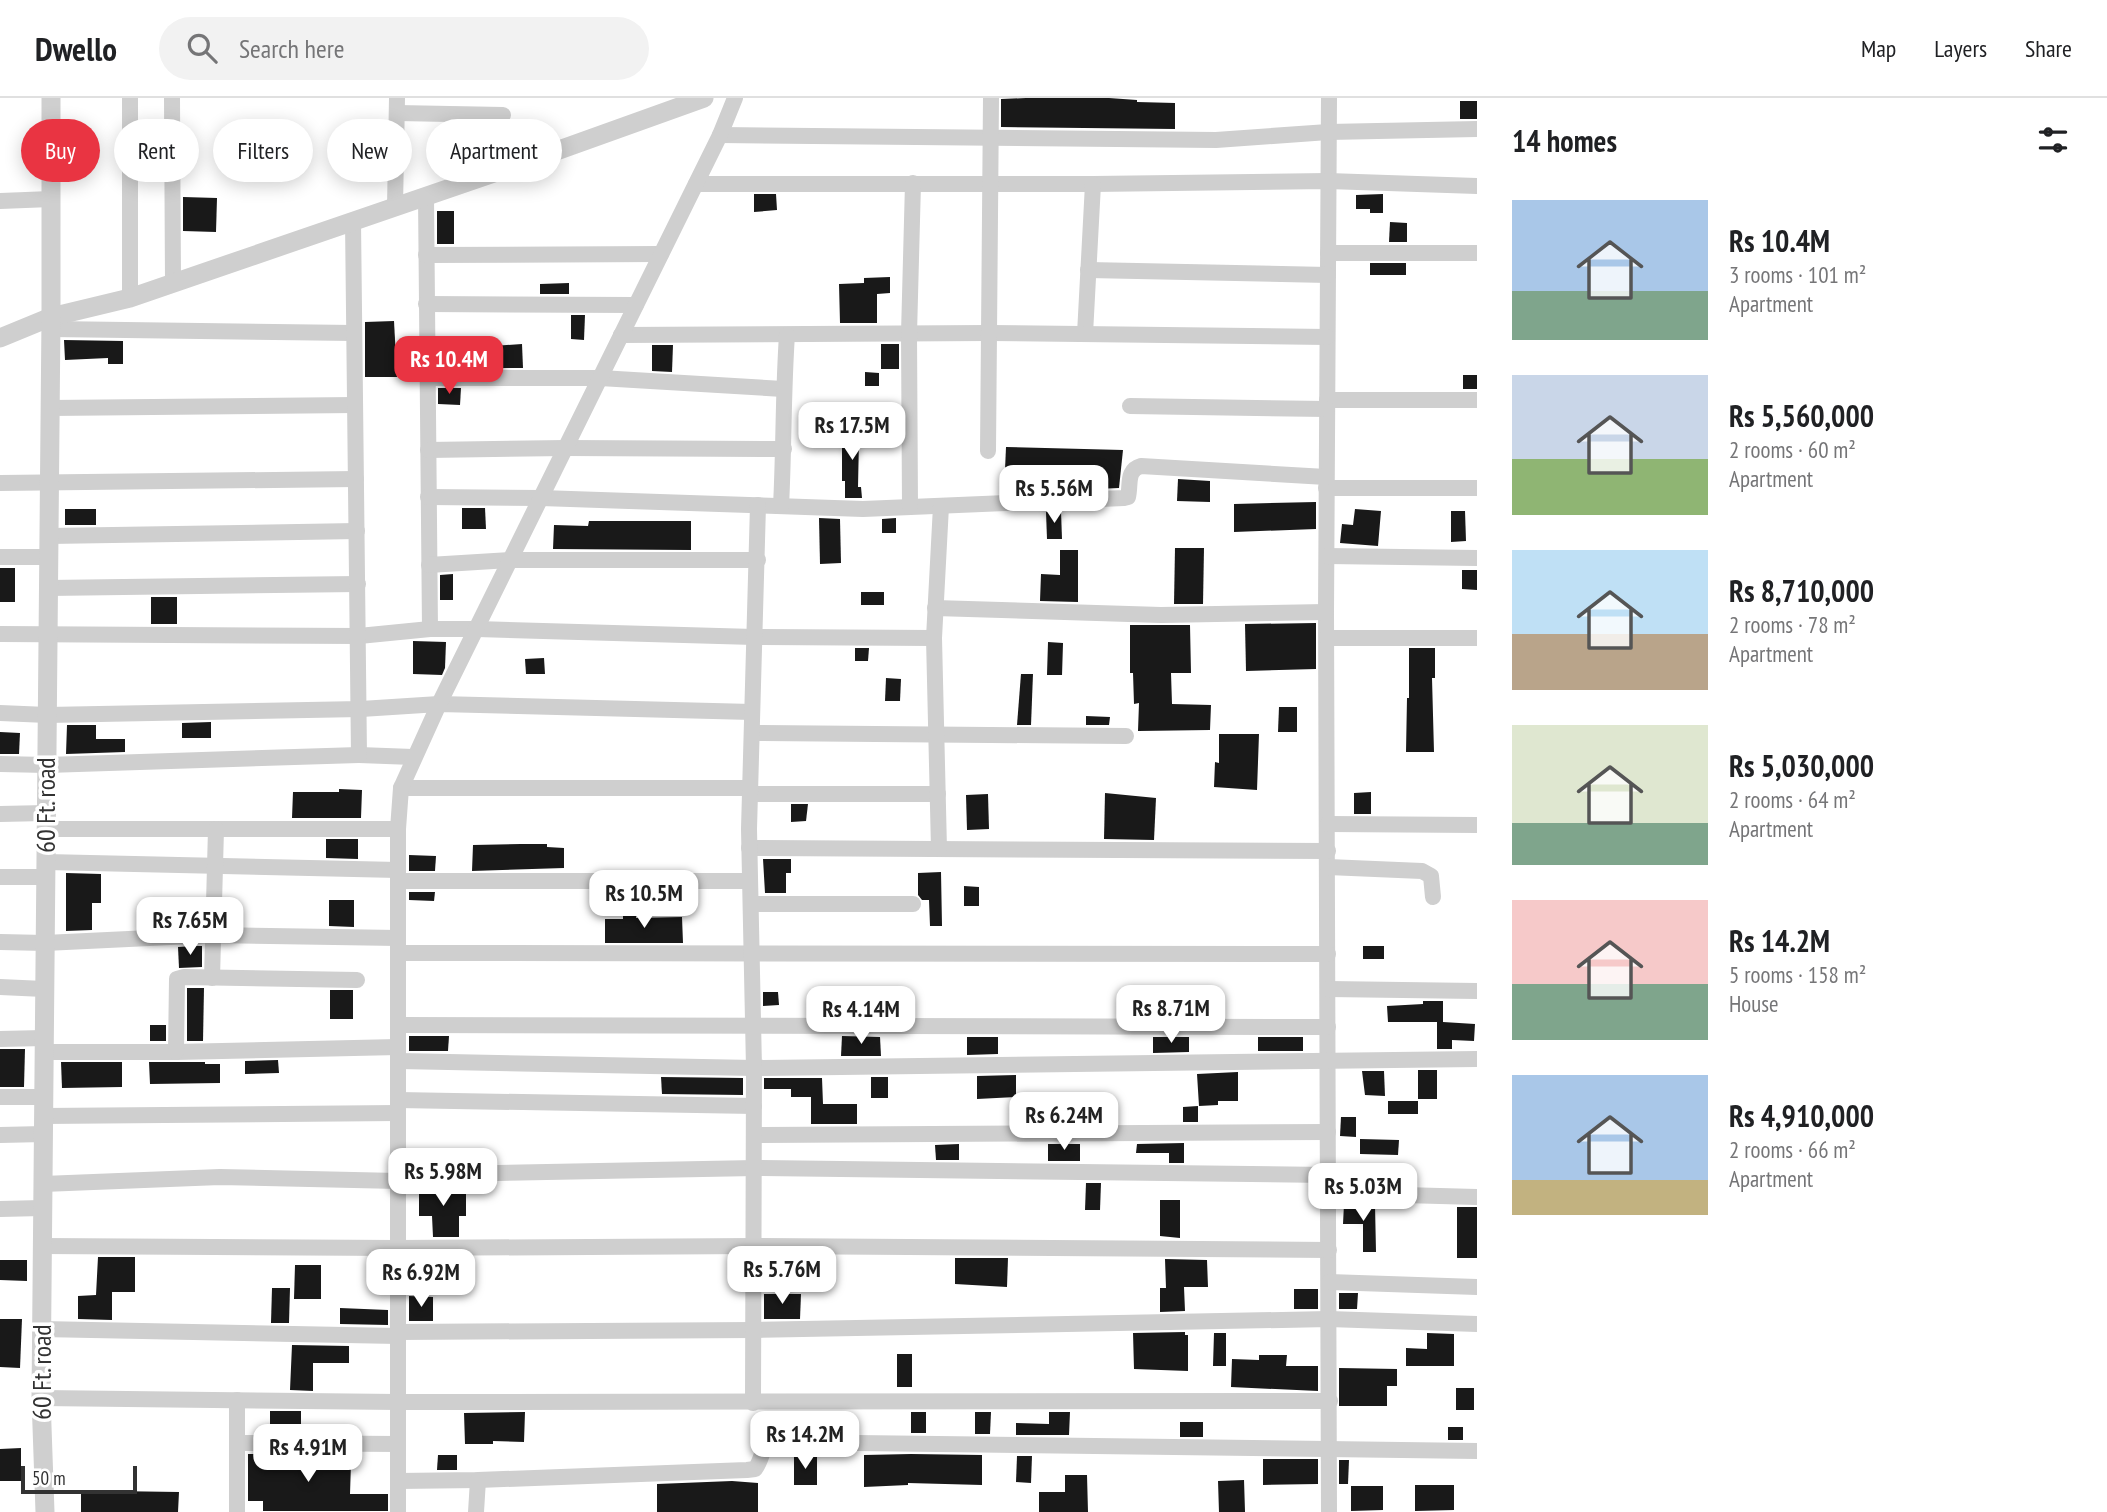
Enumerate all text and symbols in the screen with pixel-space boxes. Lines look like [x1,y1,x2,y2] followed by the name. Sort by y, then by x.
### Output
[159,17,649,80] search box
[35,27,117,70] text: Dwello
[183,29,221,67] icon: search
[239,32,345,65] text: Search here
[1861,33,1896,64] text: Map
[1934,33,1987,64] text: Layers
[2025,33,2072,64] text: Share
[21,119,100,182] chip: Buy
[114,119,199,182] chip: Rent
[213,119,313,182] chip: Filters
[327,119,412,182] chip: New
[426,119,562,182] chip: Apartment
[1512,121,1617,160] text: 14 homes
[2034,121,2072,159] icon: filters
[1729,221,1830,260] text: Rs 10.4M
[1568,228,1652,312] icon: home
[1729,260,1866,289] text: 3 rooms · 101 m²
[1729,289,1813,318] text: Apartment
[377,336,521,396] pin: Rs 10.4M
[410,344,488,373] text: Rs 10.4M
[1729,396,1874,435] text: Rs 5,560,000
[780,402,924,462] pin: Rs 17.5M
[1568,403,1652,487] icon: home
[814,410,890,439] text: Rs 17.5M
[1729,435,1856,464] text: 2 rooms · 60 m²
[1729,464,1813,493] text: Apartment
[982,466,1126,525] pin: Rs 5.56M
[1015,473,1093,502] text: Rs 5.56M
[1729,571,1874,610] text: Rs 8,710,000
[1568,578,1652,662] icon: home
[1729,610,1856,639] text: 2 rooms · 78 m²
[1729,639,1813,668] text: Apartment
[1729,746,1874,785] text: Rs 5,030,000
[1568,753,1652,837] icon: home
[29,757,62,853] street label: 60 Ft. road
[1729,785,1856,814] text: 2 rooms · 64 m²
[1729,814,1813,843] text: Apartment
[572,870,716,930] pin: Rs 10.5M
[605,878,683,907] text: Rs 10.5M
[118,898,262,957] pin: Rs 7.65M
[152,905,228,934] text: Rs 7.65M
[1729,921,1830,960] text: Rs 14.2M
[1568,928,1652,1012] icon: home
[1729,960,1866,989] text: 5 rooms · 158 m²
[789,986,933,1046] pin: Rs 4.14M
[1099,986,1243,1045] pin: Rs 8.71M
[1729,989,1779,1018] text: House
[1132,993,1210,1022] text: Rs 8.71M
[822,994,900,1023] text: Rs 4.14M
[992,1093,1136,1152] pin: Rs 6.24M
[1729,1096,1874,1135] text: Rs 4,910,000
[1025,1100,1103,1129] text: Rs 6.24M
[1568,1103,1652,1187] icon: home
[1729,1135,1856,1164] text: 2 rooms · 66 m²
[371,1148,515,1208] pin: Rs 5.98M
[404,1156,482,1185] text: Rs 5.98M
[1291,1164,1435,1223] pin: Rs 5.03M
[1729,1164,1813,1193] text: Apartment
[1324,1171,1402,1200] text: Rs 5.03M
[710,1246,854,1306] pin: Rs 5.76M
[349,1250,493,1309] pin: Rs 6.92M
[743,1254,821,1283] text: Rs 5.76M
[382,1257,460,1286] text: Rs 6.92M
[25,1324,58,1420] street label: 60 Ft. road
[733,1412,877,1471] pin: Rs 14.2M
[766,1419,844,1448] text: Rs 14.2M
[236,1424,380,1484] pin: Rs 4.91M
[269,1432,347,1461] text: Rs 4.91M
[21,1463,136,1495] scale bar
[32,1466,66,1490] text: 50 m

